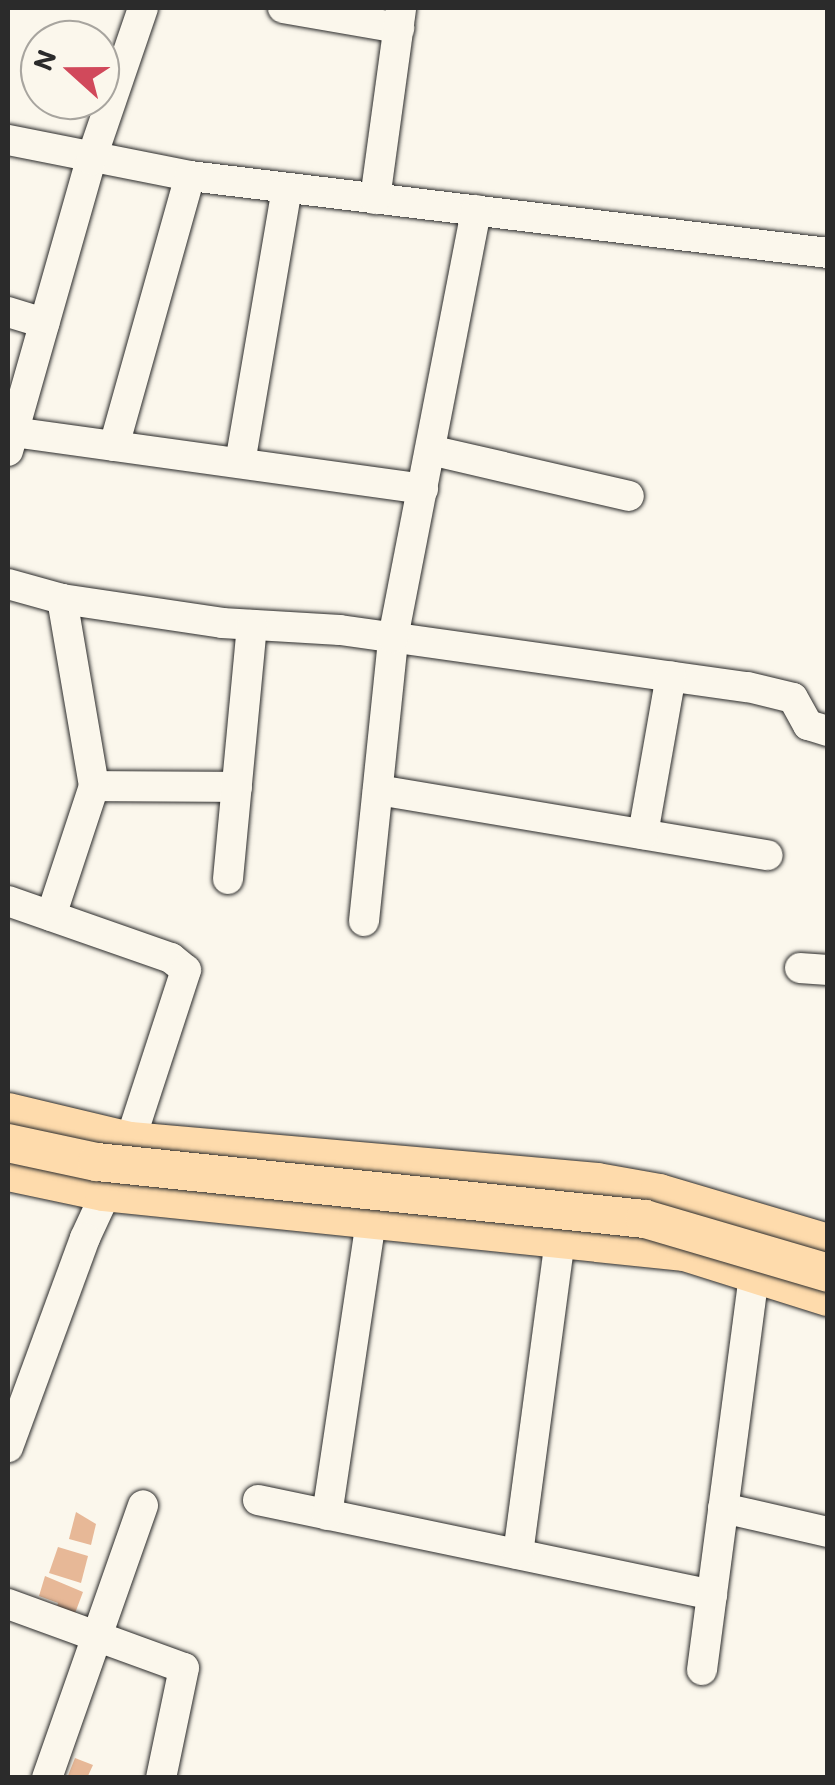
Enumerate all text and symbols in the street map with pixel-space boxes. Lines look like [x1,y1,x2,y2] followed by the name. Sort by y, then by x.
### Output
[20,20,120,120] north arrow
[25,45,63,75] text: N

